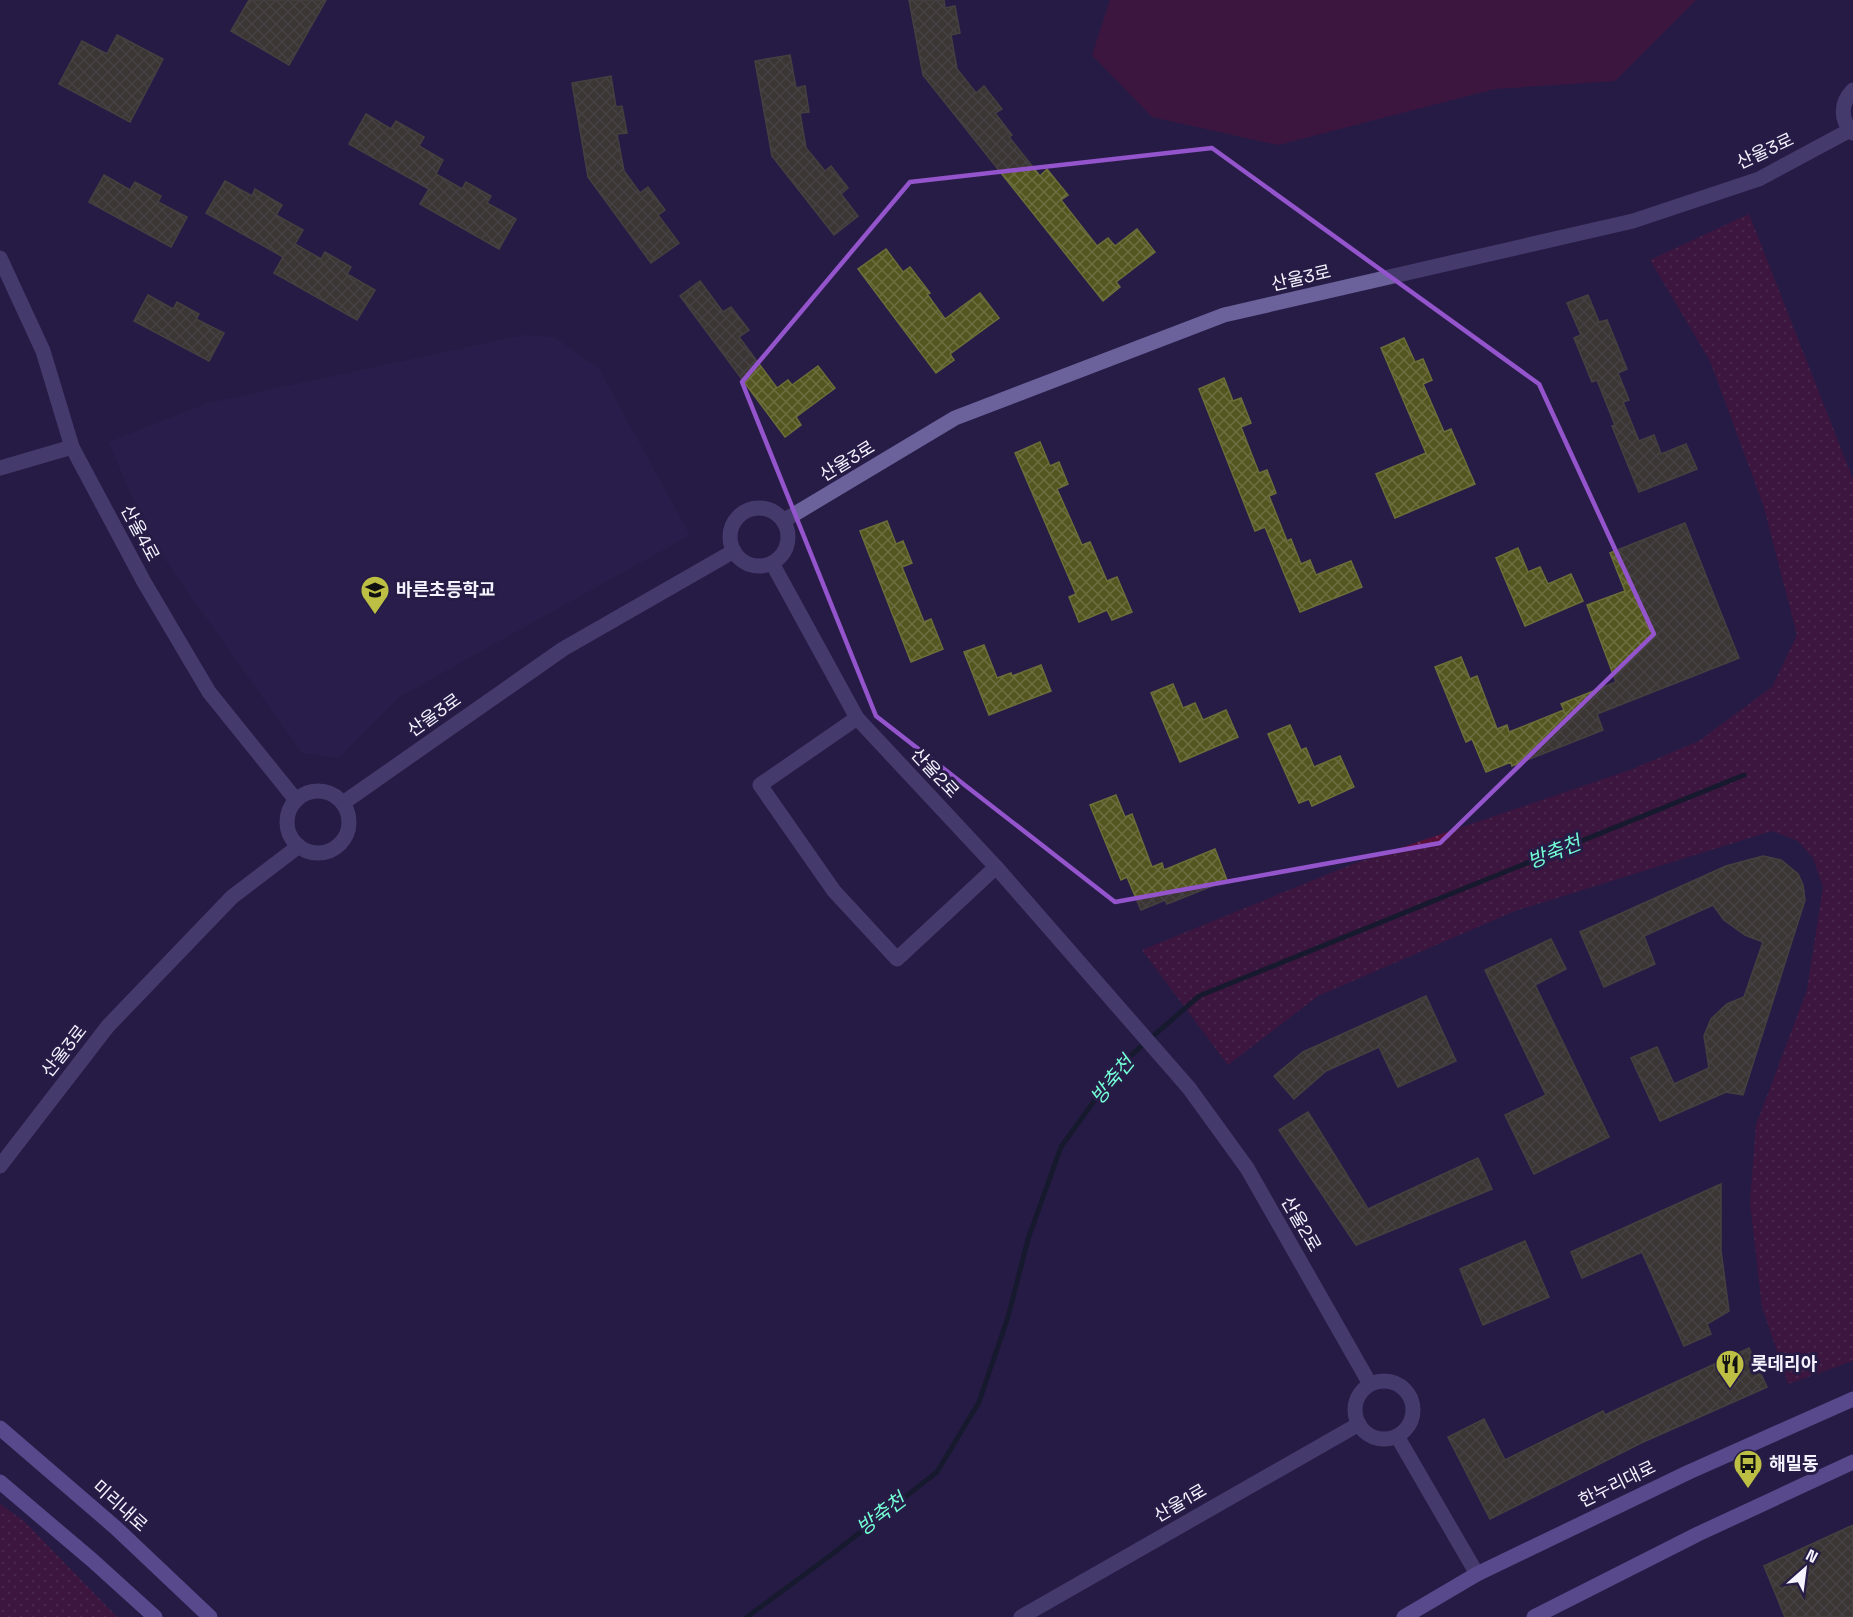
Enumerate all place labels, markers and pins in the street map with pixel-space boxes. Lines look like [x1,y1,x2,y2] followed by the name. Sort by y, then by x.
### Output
[359,574,391,616] school or university icon: 바른초등학교
[396,578,495,601] place label: 바른초등학교
[1714,1348,1746,1390] restaurant icon: 롯데리아
[1751,1352,1818,1375] place label: 롯데리아
[1732,1448,1764,1490] bus stop icon: 해밀동
[1769,1452,1819,1475] place label: 해밀동

